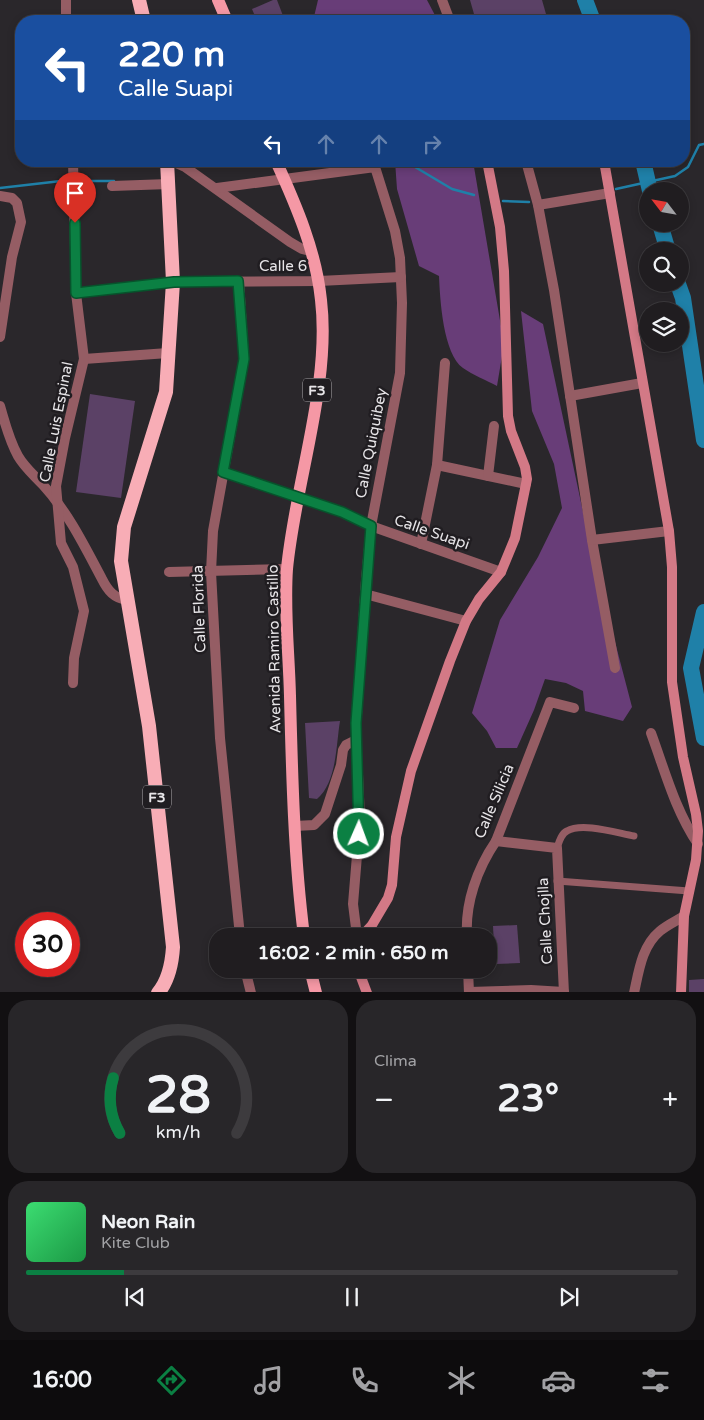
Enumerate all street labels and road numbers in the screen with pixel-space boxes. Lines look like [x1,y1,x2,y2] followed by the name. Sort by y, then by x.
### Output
[259,257,307,275] street label: Calle 6
[35,360,77,484] street label: Calle Luis Espinal
[303,378,331,402] road number: F3
[351,386,391,500] street label: Calle Quiquibey
[392,511,472,553] street label: Calle Suapi
[264,564,284,734] street label: Avenida Ramiro Castillo
[188,565,210,653] street label: Calle Florida
[470,761,518,841] street label: Calle Silicia
[143,786,171,809] road number: F3
[534,877,556,965] street label: Calle Chojlla

